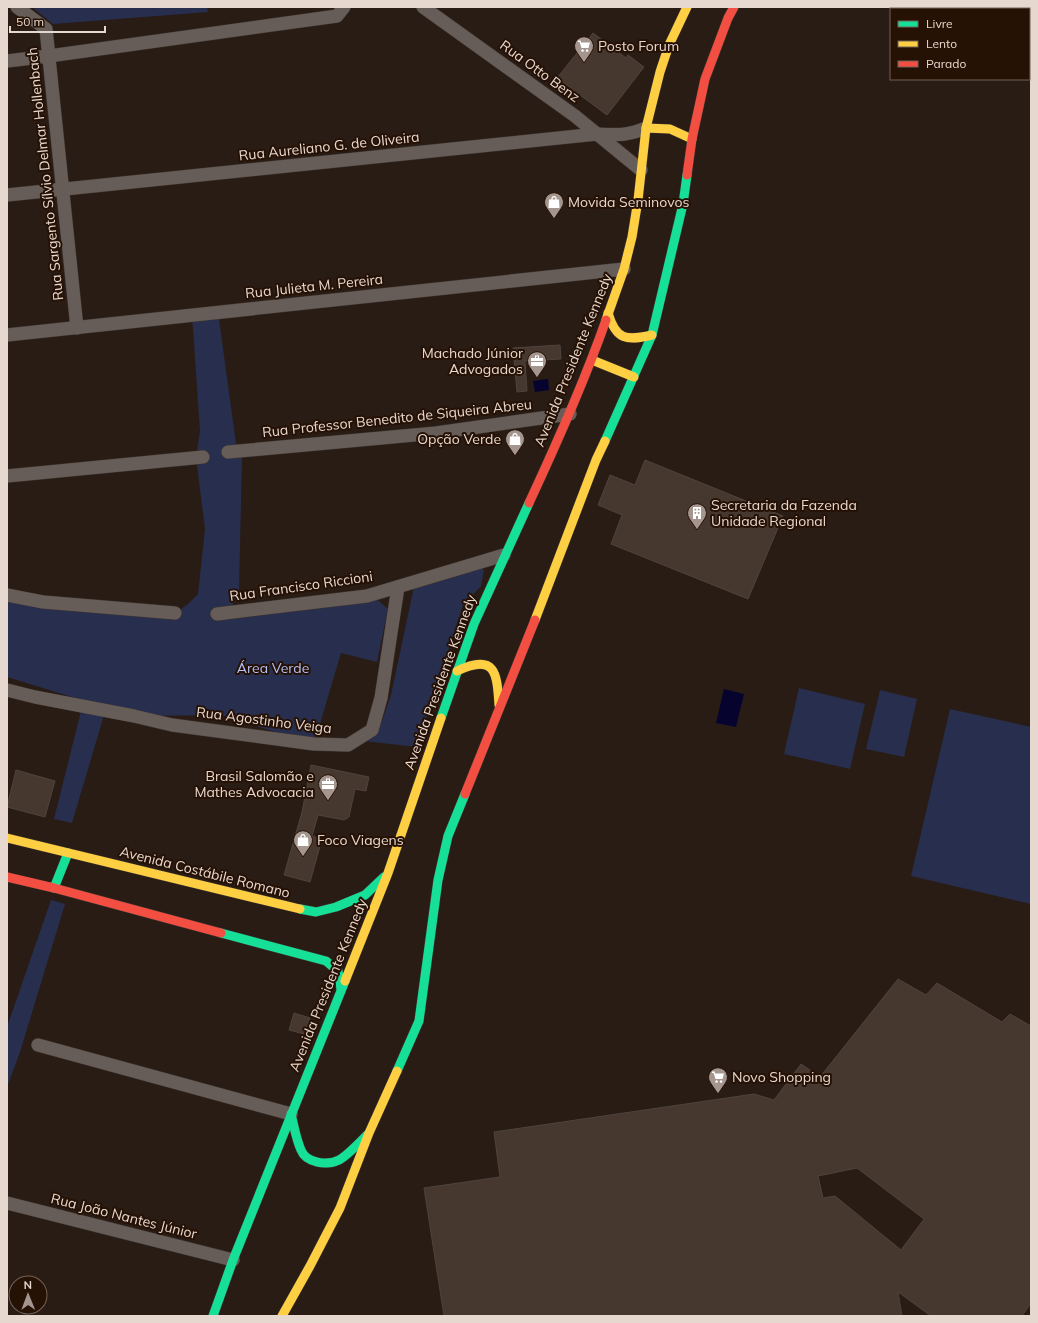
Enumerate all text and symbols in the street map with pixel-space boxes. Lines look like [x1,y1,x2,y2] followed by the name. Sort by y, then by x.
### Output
[10,8,105,34] scale bar
[890,8,1030,80] legend
[16,14,44,29] text: 50 m
[926,16,953,31] text: Livre
[573,35,595,63] supermarket icon: Posto Forum
[497,36,583,106] street label: Rua Otto Benz
[926,36,957,51] text: Lento
[598,37,679,55] place label: Posto Forum
[23,46,67,302] street label: Rua Sargento Sílvio Delmar Hollenbach
[926,56,966,71] text: Parado
[238,128,420,164] street label: Rua Aureliano G. de Oliveira
[543,191,565,219] shop icon: Movida Seminovos
[568,193,690,211] place label: Movida Seminovos
[244,270,384,302] street label: Rua Julieta M. Pereira
[530,270,616,449] street label: Avenida Presidente Kennedy
[422,344,524,378] place label: Machado Júnior Advogados
[526,350,548,378] office icon: Machado Júnior Advogados
[261,395,533,441] street label: Rua Professor Benedito de Siqueira Abreu
[504,428,526,456] shop icon: Opção Verde
[417,430,501,448] place label: Opção Verde
[711,496,857,530] place label: Secretaria da Fazenda Unidade Regional
[686,502,708,530] building icon: Secretaria da Fazenda Unidade Regional
[228,567,374,605] street label: Rua Francisco Riccioni
[400,591,480,772] street label: Avenida Presidente Kennedy
[237,659,309,677] park label: Área Verde
[195,703,333,737] street label: Rua Agostinho Veiga
[194,767,314,801] place label: Brasil Salomão e Mathes Advocacia
[317,773,339,801] office icon: Brasil Salomão e Mathes Advocacia
[292,829,314,857] shop icon: Foco Viagens
[317,831,404,849] place label: Foco Viagens
[118,842,292,902] street label: Avenida Costábile Romano
[285,895,371,1074] street label: Avenida Presidente Kennedy
[707,1066,729,1094] supermarket icon: Novo Shopping
[732,1068,831,1086] place label: Novo Shopping
[49,1189,200,1243] street label: Rua João Nantes Júnior
[8,1275,48,1315] north arrow
[24,1278,32,1292] text: N

